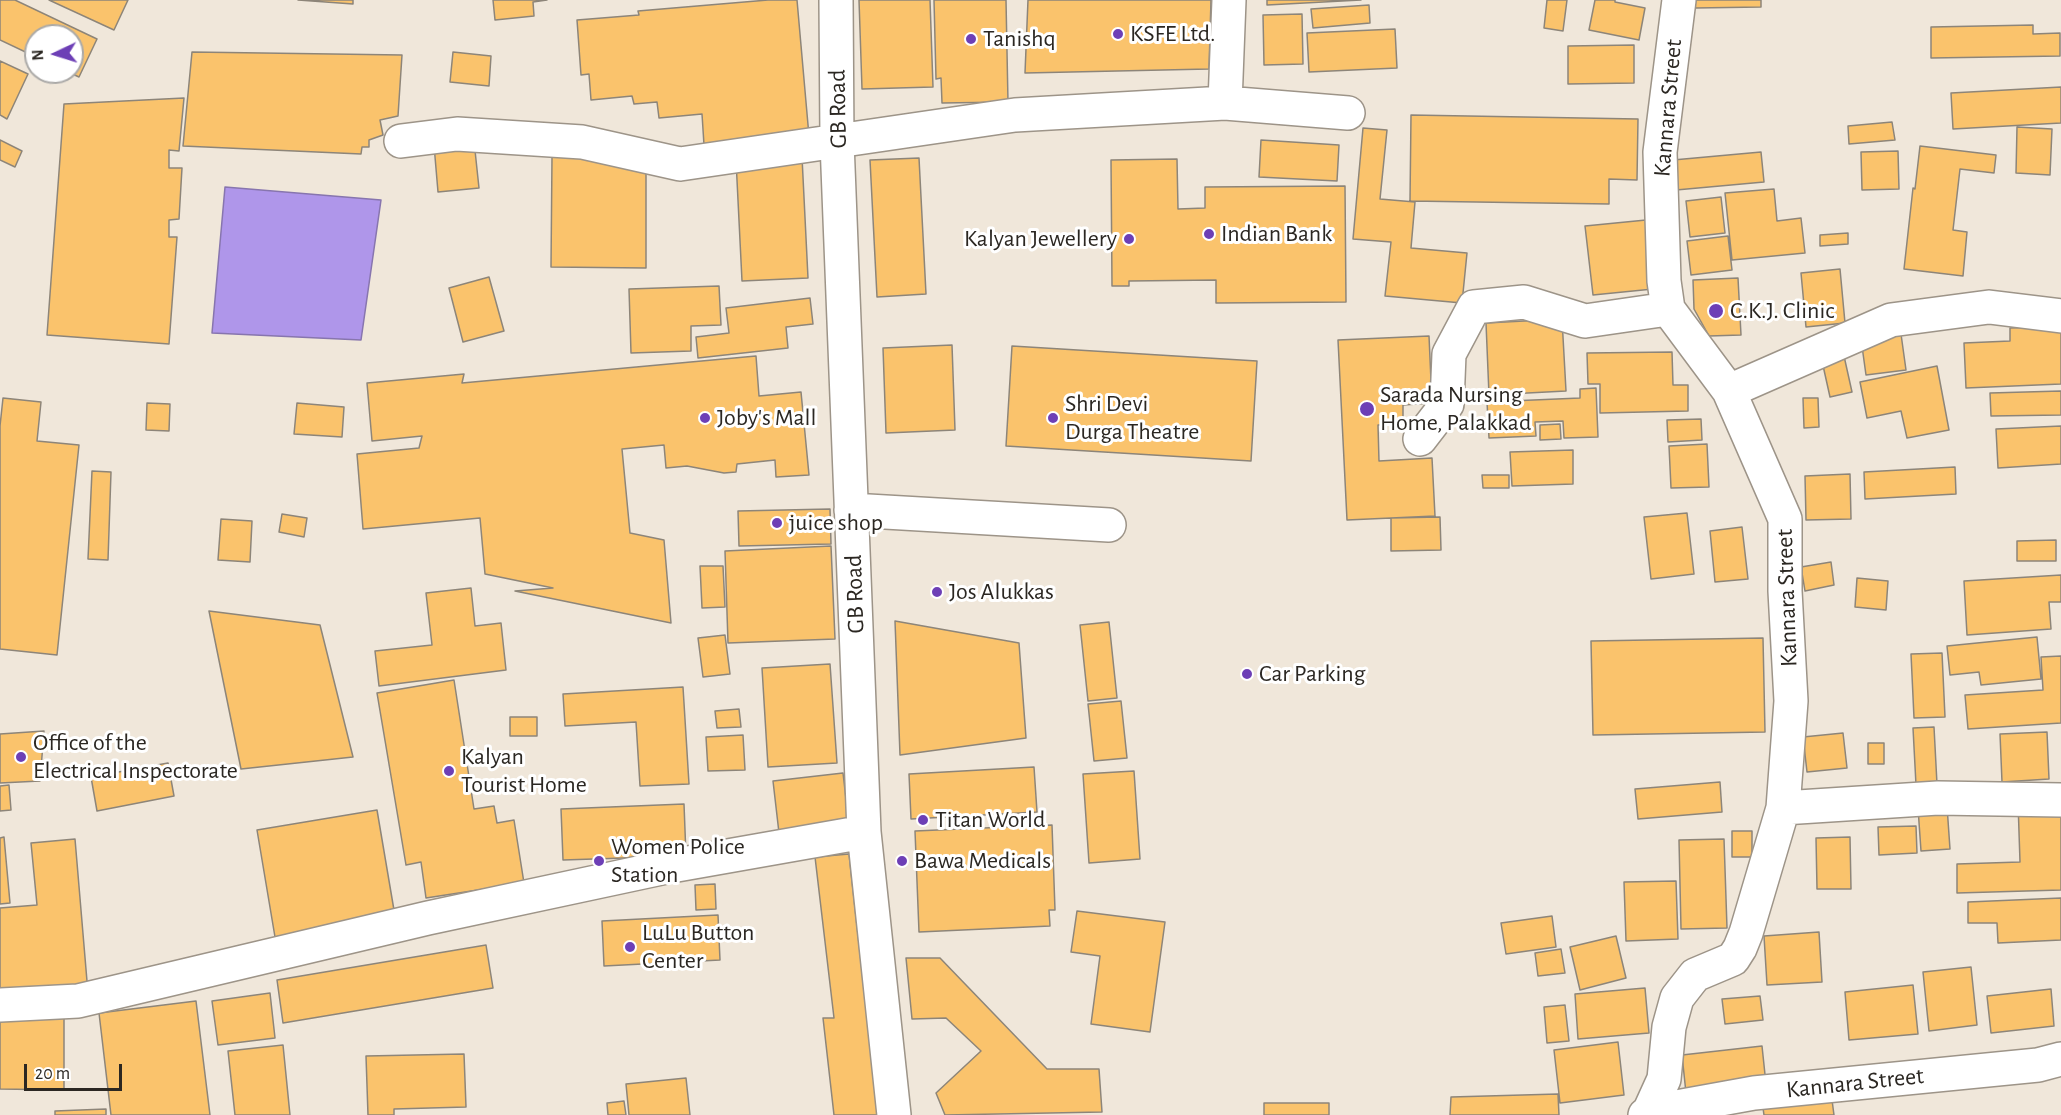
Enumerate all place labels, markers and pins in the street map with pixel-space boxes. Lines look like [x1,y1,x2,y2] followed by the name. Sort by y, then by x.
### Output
[1130,20,1216,48] place label: KSFE Ltd.
[983,25,1056,53] place label: Tanishq
[1111,27,1125,41] marker: KSFE Ltd.
[964,32,978,46] marker: Tanishq
[1221,220,1332,248] place label: Indian Bank
[964,225,1117,253] place label: Kalyan Jewellery
[1202,227,1216,241] marker: Indian Bank
[1122,232,1136,246] marker: Kalyan Jewellery
[1730,297,1834,325] place label: C.K.J. Clinic
[1707,302,1725,320] marker: C.K.J. Clinic
[1380,381,1531,437] place label: Sarada Nursing Home, Palakkad
[1065,390,1199,446] place label: Shri Devi Durga Theatre
[1358,400,1376,418] marker: Sarada Nursing Home, Palakkad
[717,404,816,432] place label: Joby's Mall
[698,411,712,425] marker: Joby's Mall
[1046,411,1060,425] marker: Shri Devi Durga Theatre
[789,509,883,537] place label: juice shop
[770,516,784,530] marker: juice shop
[949,578,1054,606] place label: Jos Alukkas
[930,585,944,599] marker: Jos Alukkas
[1259,660,1365,688] place label: Car Parking
[1240,667,1254,681] marker: Car Parking
[33,729,238,785] place label: Office of the Electrical Inspectorate
[461,743,587,799] place label: Kalyan Tourist Home
[14,750,28,764] marker: Office of the Electrical Inspectorate
[442,764,456,778] marker: Kalyan Tourist Home
[935,806,1045,834] place label: Titan World
[916,813,930,827] marker: Titan World
[611,833,745,889] place label: Women Police Station
[914,847,1051,875] place label: Bawa Medicals
[592,854,606,868] marker: Women Police Station
[895,854,909,868] marker: Bawa Medicals
[642,919,754,975] place label: LuLu Button Center
[623,940,637,954] marker: LuLu Button Center

